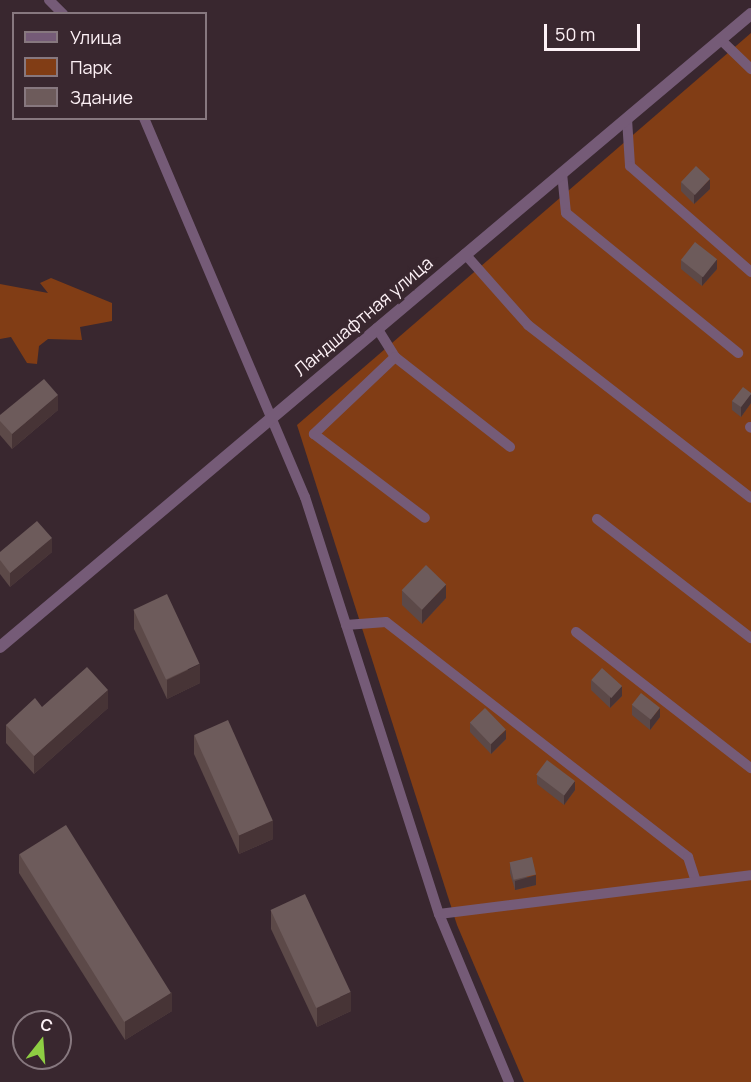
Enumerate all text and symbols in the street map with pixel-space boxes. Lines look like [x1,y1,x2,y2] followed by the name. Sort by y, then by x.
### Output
[12,12,207,120] legend
[547,12,643,50] scale bar
[555,22,595,46] text: 50 m
[70,25,122,49] text: Улица
[70,55,112,79] text: Парк
[70,85,133,109] text: Здание
[289,252,437,380] street label: Ландшафтная улица
[12,1010,72,1070] north arrow
[38,1012,56,1037] text: С

